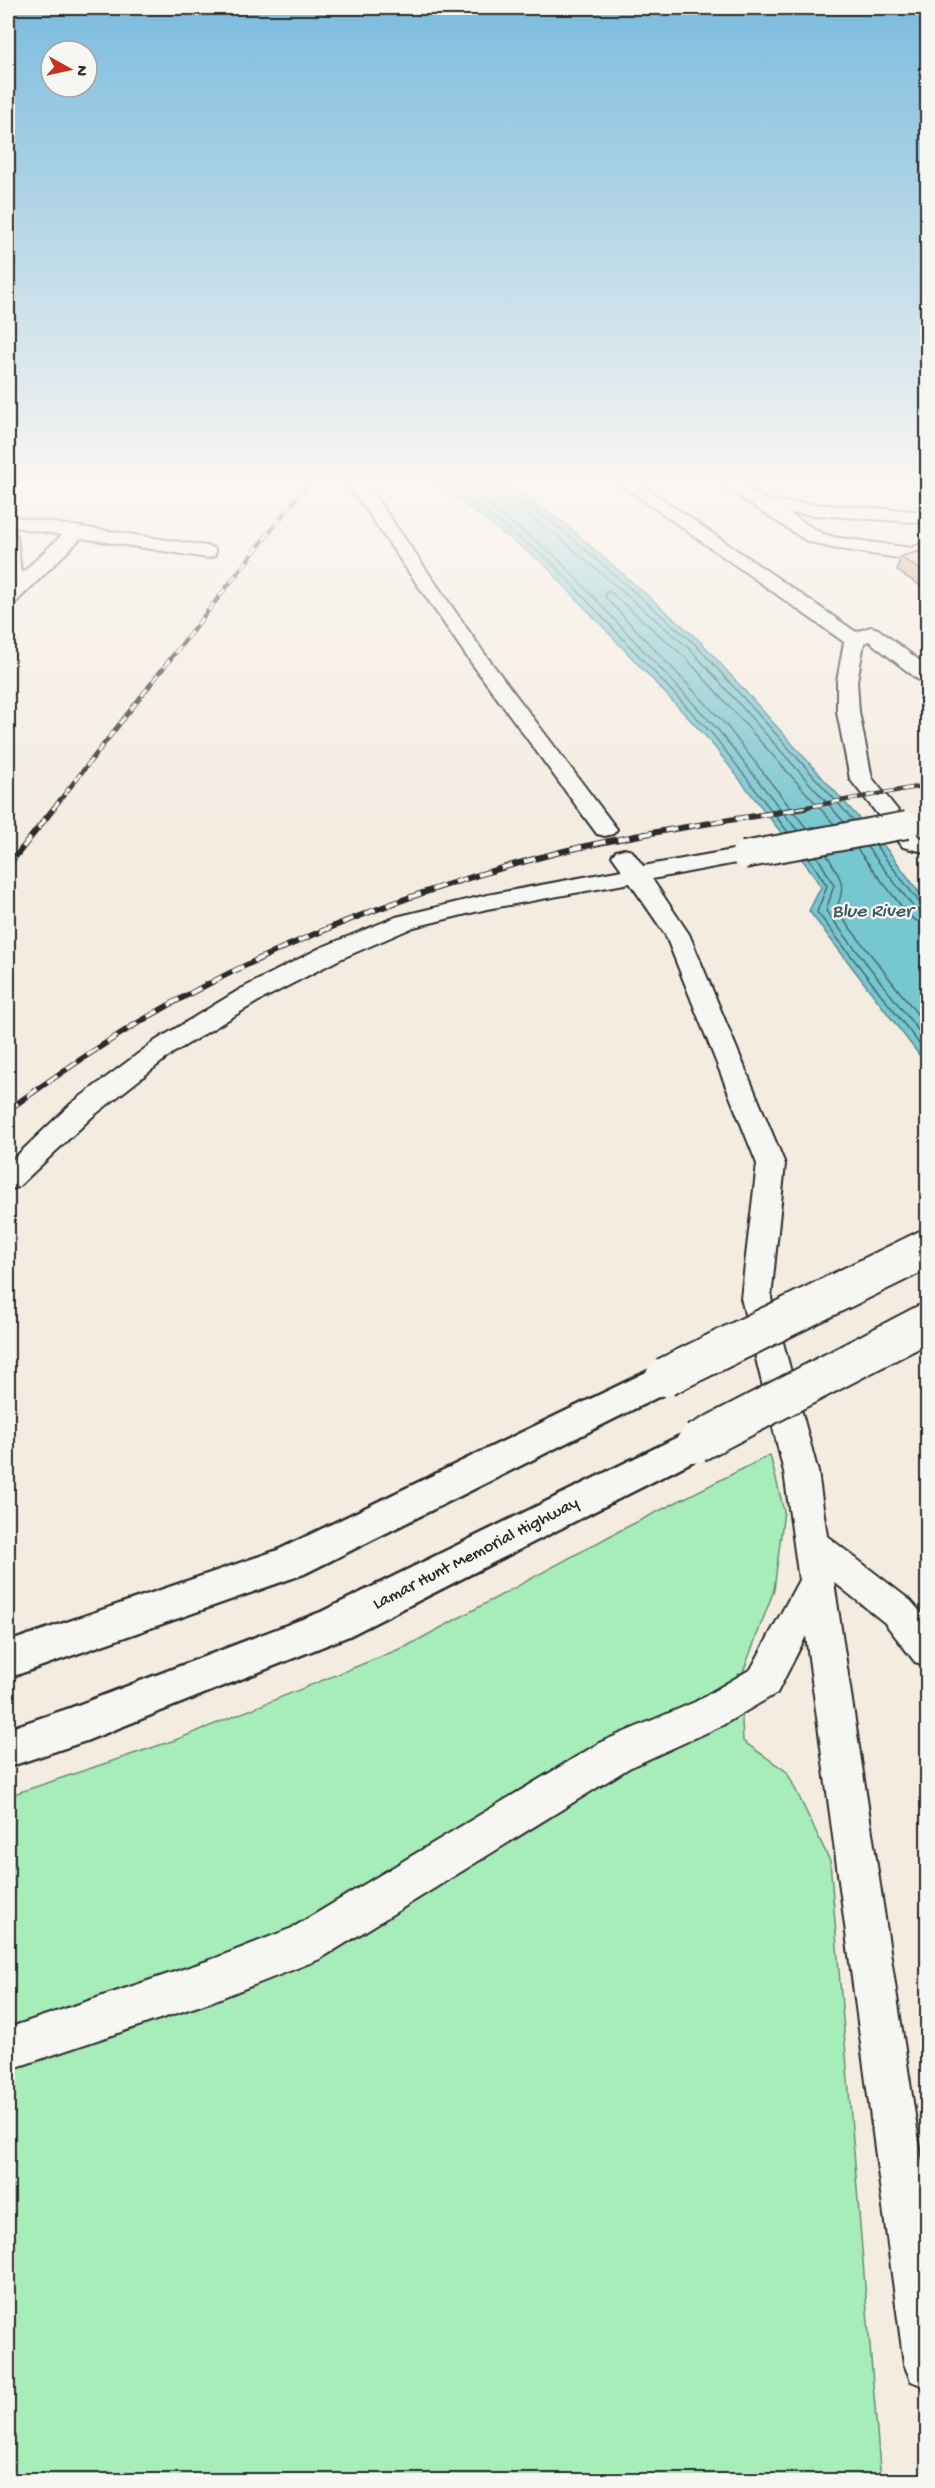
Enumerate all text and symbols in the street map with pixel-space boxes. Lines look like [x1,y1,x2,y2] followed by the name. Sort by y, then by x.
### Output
[39,39,99,99] north arrow
[70,64,91,78] text: N
[832,901,916,924] water label: Blue River
[370,1493,583,1615] street label: Lamar Hunt Memorial Highway

